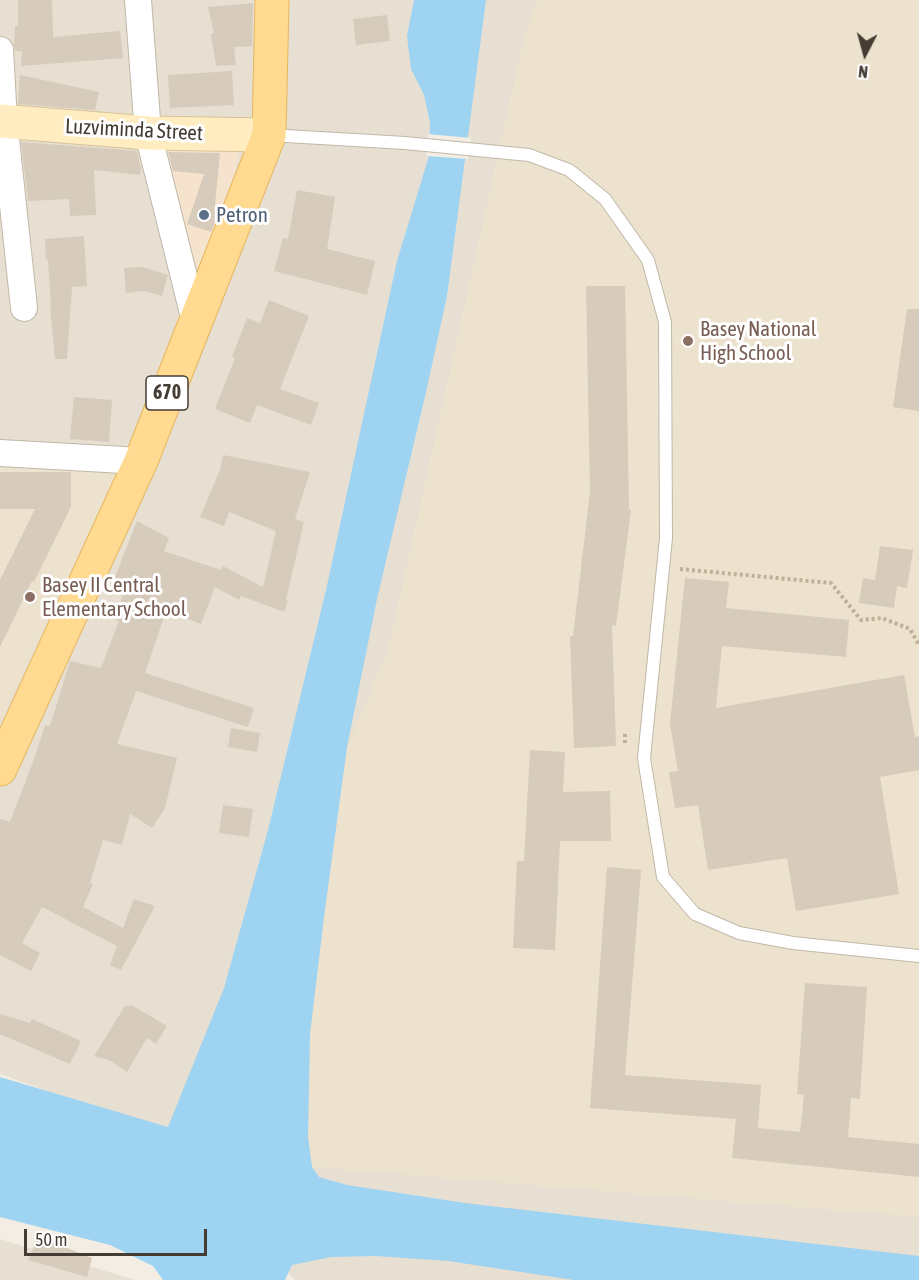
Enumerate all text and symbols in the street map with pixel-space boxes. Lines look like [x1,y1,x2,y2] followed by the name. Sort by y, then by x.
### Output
[835,24,895,84] north arrow
[857,62,869,81] text: N
[64,114,204,146] street label: Luzviminda Street
[216,202,268,228] place label: Petron
[197,208,211,222] marker: Petron
[700,316,816,366] place label: Basey National High School
[681,334,695,348] marker: Basey National High School
[146,376,188,410] road number: 670
[42,572,186,622] place label: Basey II Central Elementary School
[23,590,37,604] marker: Basey II Central Elementary School
[27,1217,210,1255] scale bar
[35,1229,67,1250] text: 50 m

